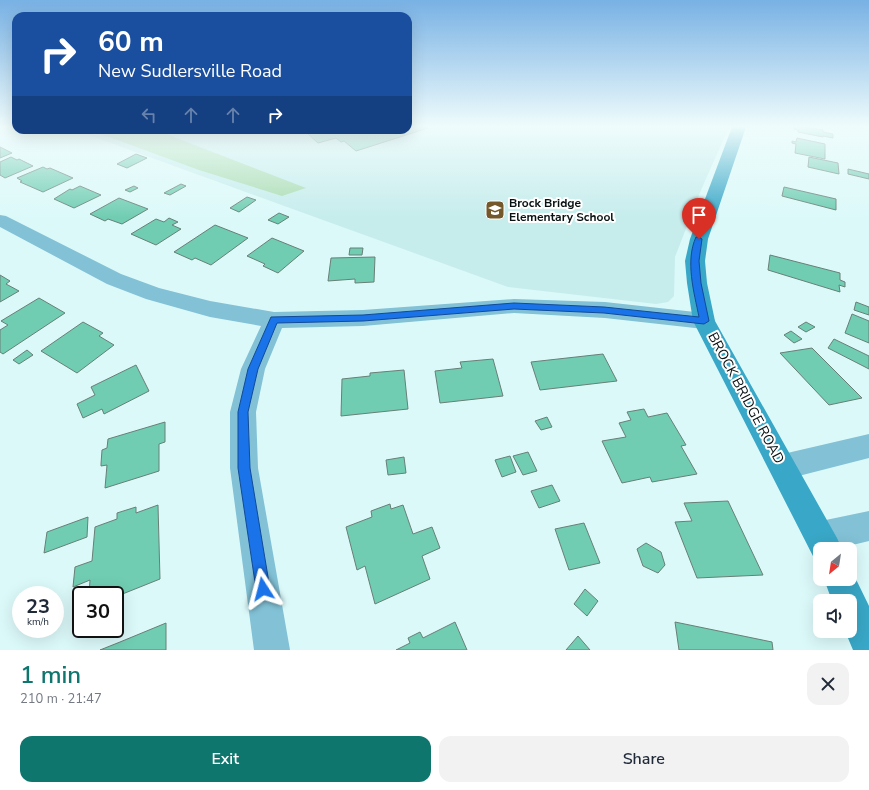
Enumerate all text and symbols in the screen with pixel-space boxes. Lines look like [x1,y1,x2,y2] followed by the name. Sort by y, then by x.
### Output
[98,23,164,61] text: 60 m
[32,28,84,80] icon: right
[98,59,282,83] text: New Sudlersville Road
[138,104,160,126] icon: left
[180,104,202,126] icon: ahead
[222,104,244,126] icon: ahead
[264,104,286,126] icon: right
[509,195,614,225] place label: Brock Bridge Elementary School
[682,198,716,239] pin
[484,199,506,221] school or university icon: Brock Bridge Elementary School
[688,204,710,226] icon: arrive
[703,329,789,467] street label: BROCK BRIDGE ROAD
[813,542,857,586] north arrow
[813,542,857,638] map controls
[242,568,284,610] position arrow
[72,586,124,638] speed limit sign: 30
[26,593,50,620] text: 23
[813,594,857,638] button: sound
[27,615,49,629] text: km/h
[20,659,81,691] text: 1 min
[807,663,849,705] button: close
[20,690,102,708] text: 210 m · 21:47
[20,736,431,782] button: Exit
[439,736,849,782] button: Share

